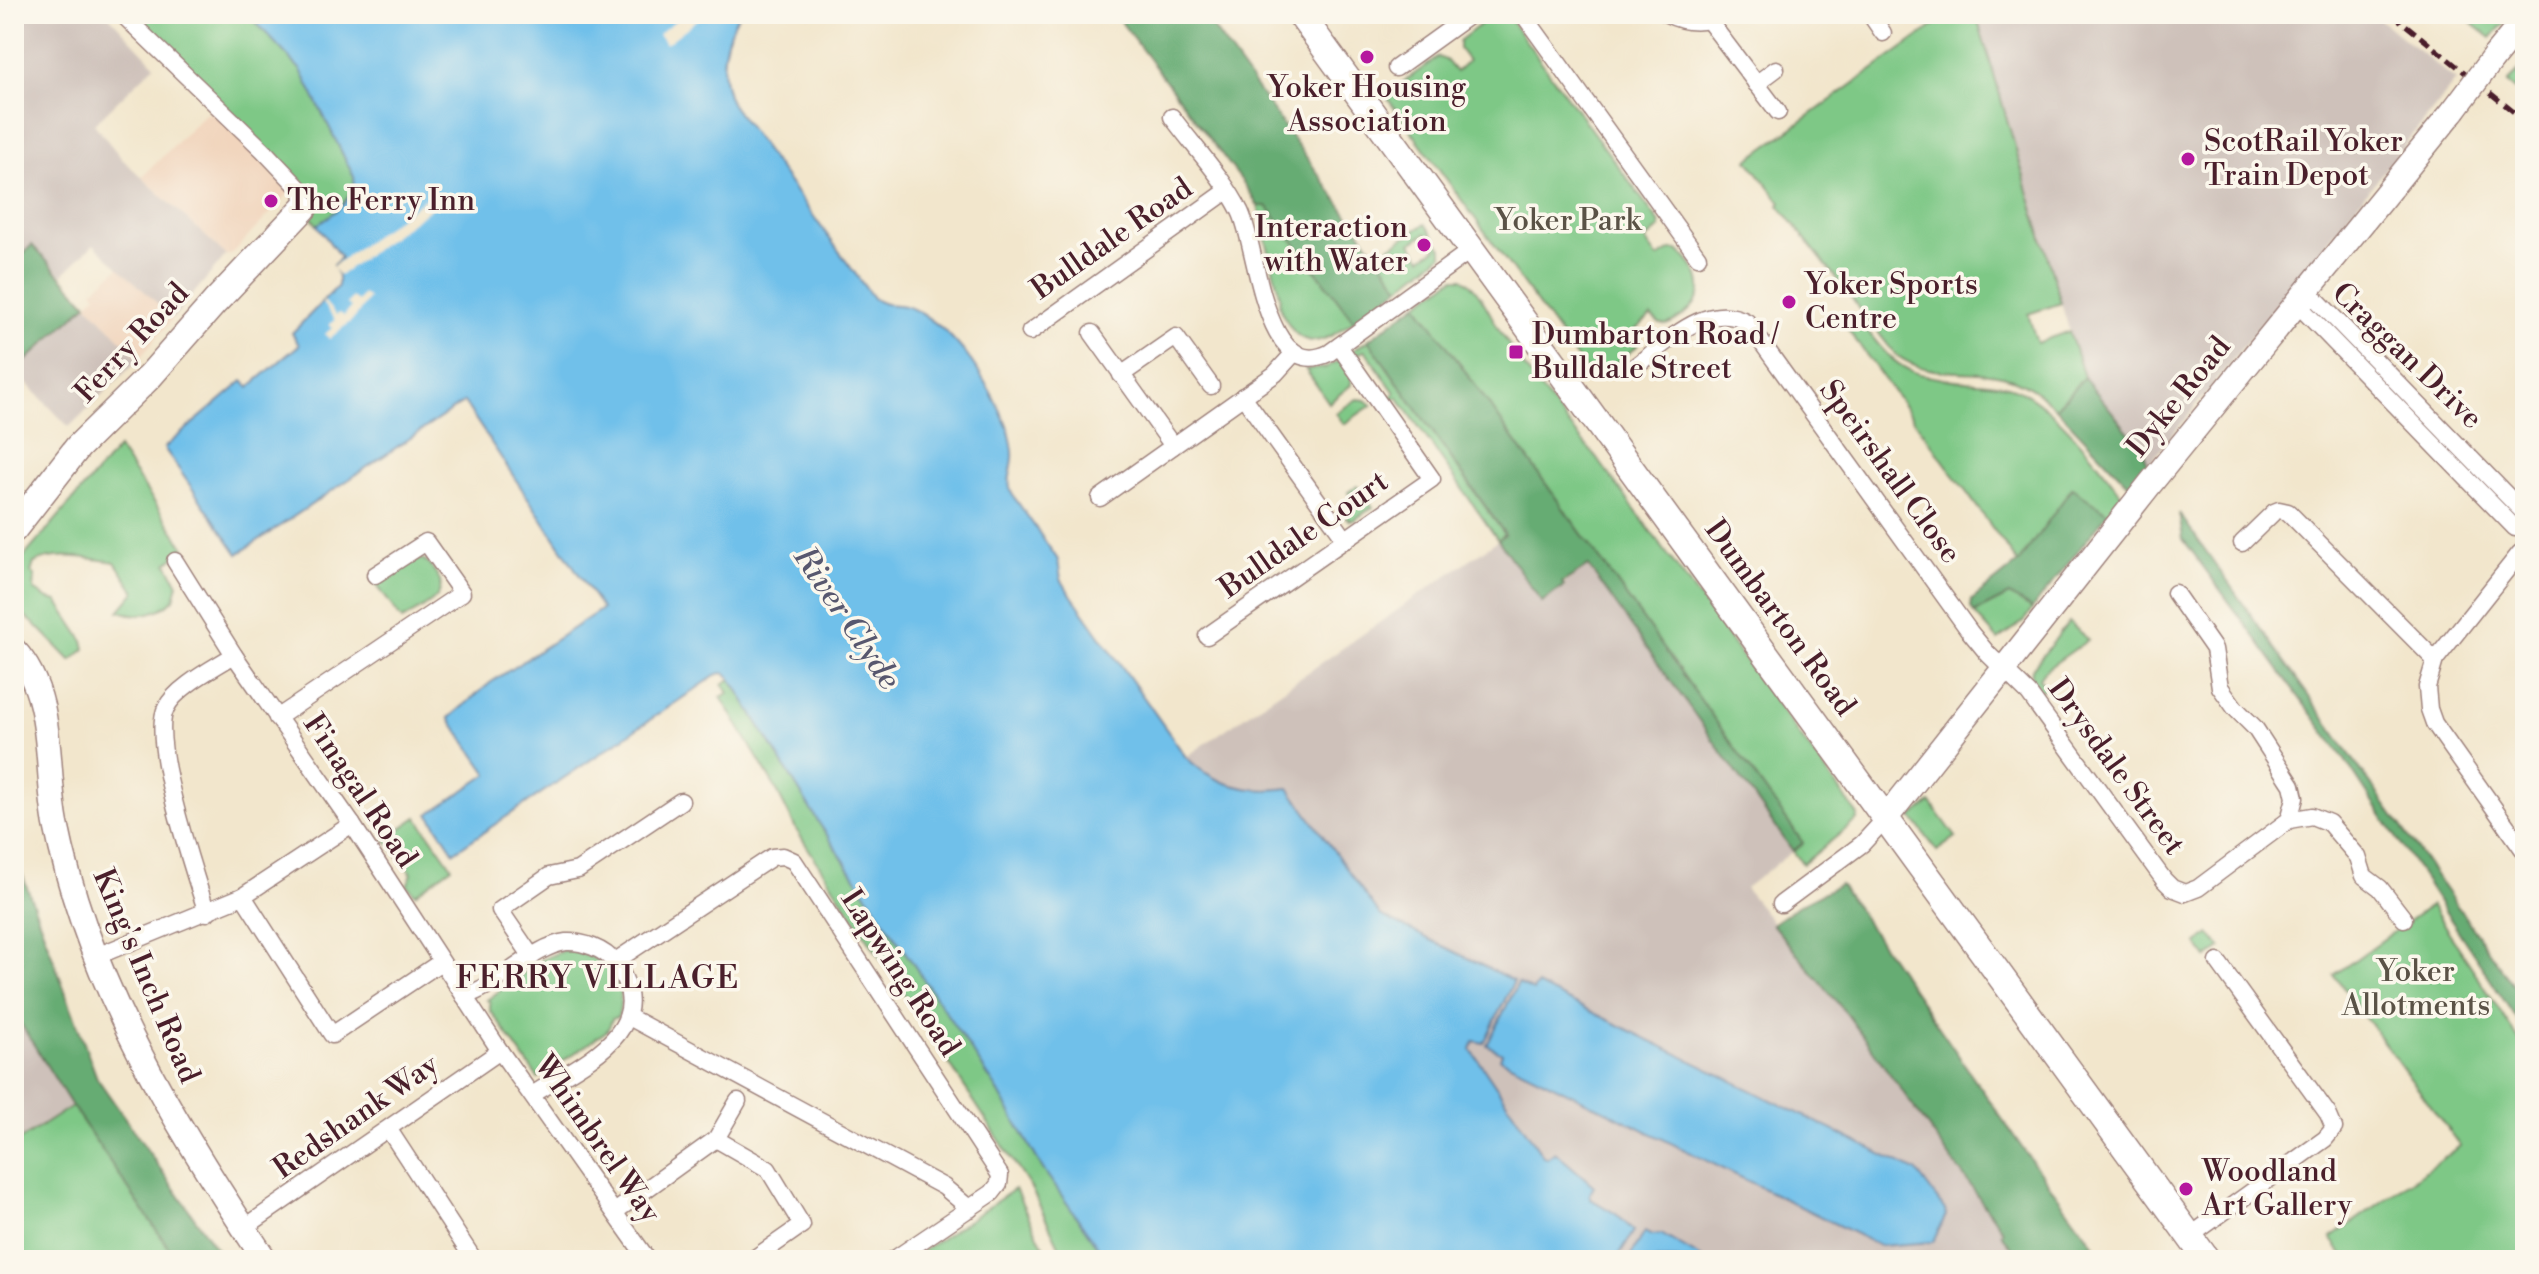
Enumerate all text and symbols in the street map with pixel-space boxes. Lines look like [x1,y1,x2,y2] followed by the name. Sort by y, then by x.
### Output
[1358,48,1376,66] marker: Yoker Housing Association
[1266,69,1467,141] place label: Yoker Housing Association
[2204,123,2403,195] place label: ScotRail Yoker Train Depot
[2179,150,2197,168] marker: ScotRail Yoker Train Depot
[1023,170,1200,309] street label: Bulldale Road
[287,182,475,220] place label: The Ferry Inn
[262,192,280,210] marker: The Ferry Inn
[1493,202,1643,240] park label: Yoker Park
[1255,209,1408,281] place label: Interaction with Water
[1415,236,1433,254] marker: Interaction with Water
[1803,266,1978,338] place label: Yoker Sports Centre
[2324,274,2490,438] street label: Craggan Drive
[67,275,197,411] street label: Ferry Road
[1780,293,1798,311] marker: Yoker Sports Centre
[1531,316,1780,388] place label: Dumbarton Road / Bulldale Street
[2119,329,2239,465] street label: Dyke Road
[1507,343,1525,361] marker: Dumbarton Road / Bulldale Street
[1811,373,1969,571] street label: Speirshall Close
[1211,463,1396,608] street label: Bulldale Court
[1696,512,1864,724] street label: Dumbarton Road
[784,538,909,697] water label: River Clyde
[2039,671,2193,863] street label: Drysdale Street
[295,707,425,875] street label: Finagal Road
[84,863,208,1089] street label: King's Inch Road
[832,882,968,1064] street label: Lapwing Road
[2341,953,2490,1025] park label: Yoker Allotments
[456,958,740,998] district label: FERRY VILLAGE
[266,1046,446,1188] street label: Redshank Way
[525,1047,669,1231] street label: Whimbrel Way
[2201,1153,2352,1225] place label: Woodland Art Gallery
[2177,1180,2195,1198] marker: Woodland Art Gallery

